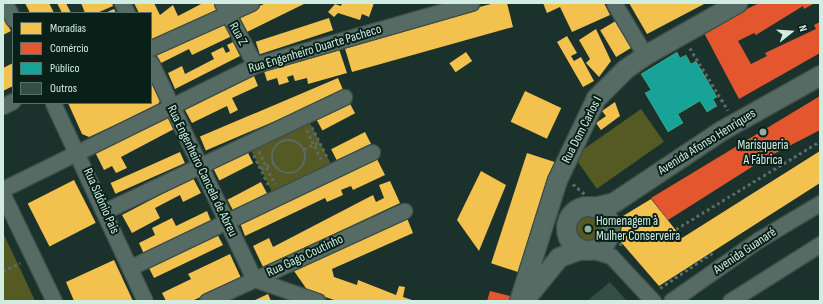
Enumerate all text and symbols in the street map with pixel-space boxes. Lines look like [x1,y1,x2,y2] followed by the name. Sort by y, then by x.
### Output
[12,12,152,104] legend
[771,12,811,52] north arrow
[225,20,251,48] street label: Rua Z
[50,21,86,36] text: Moradias
[247,21,383,77] street label: Rua Engenheiro Duarte Pacheco
[796,24,810,33] text: N
[50,41,88,56] text: Comércio
[50,61,80,76] text: Público
[50,81,77,96] text: Outros
[559,94,605,166] street label: Rua Dom Carlos I
[163,103,241,239] street label: Rua Engenheiro Cancela de Abreu
[655,106,759,178] street label: Avenida Afonso Henriques
[758,127,768,137] marker: Marisqueria A Fábrica
[738,138,788,169] place label: Marisqueria A Fábrica
[80,166,122,236] street label: Rua Sidónio Pais
[596,214,680,245] place label: Homenagem à Mulher Conserveira
[583,224,593,234] marker: Homenagem à Mulher Conserveira
[711,224,779,278] street label: Avenida Guanaré
[264,232,346,280] street label: Rua Gago Coutinho

